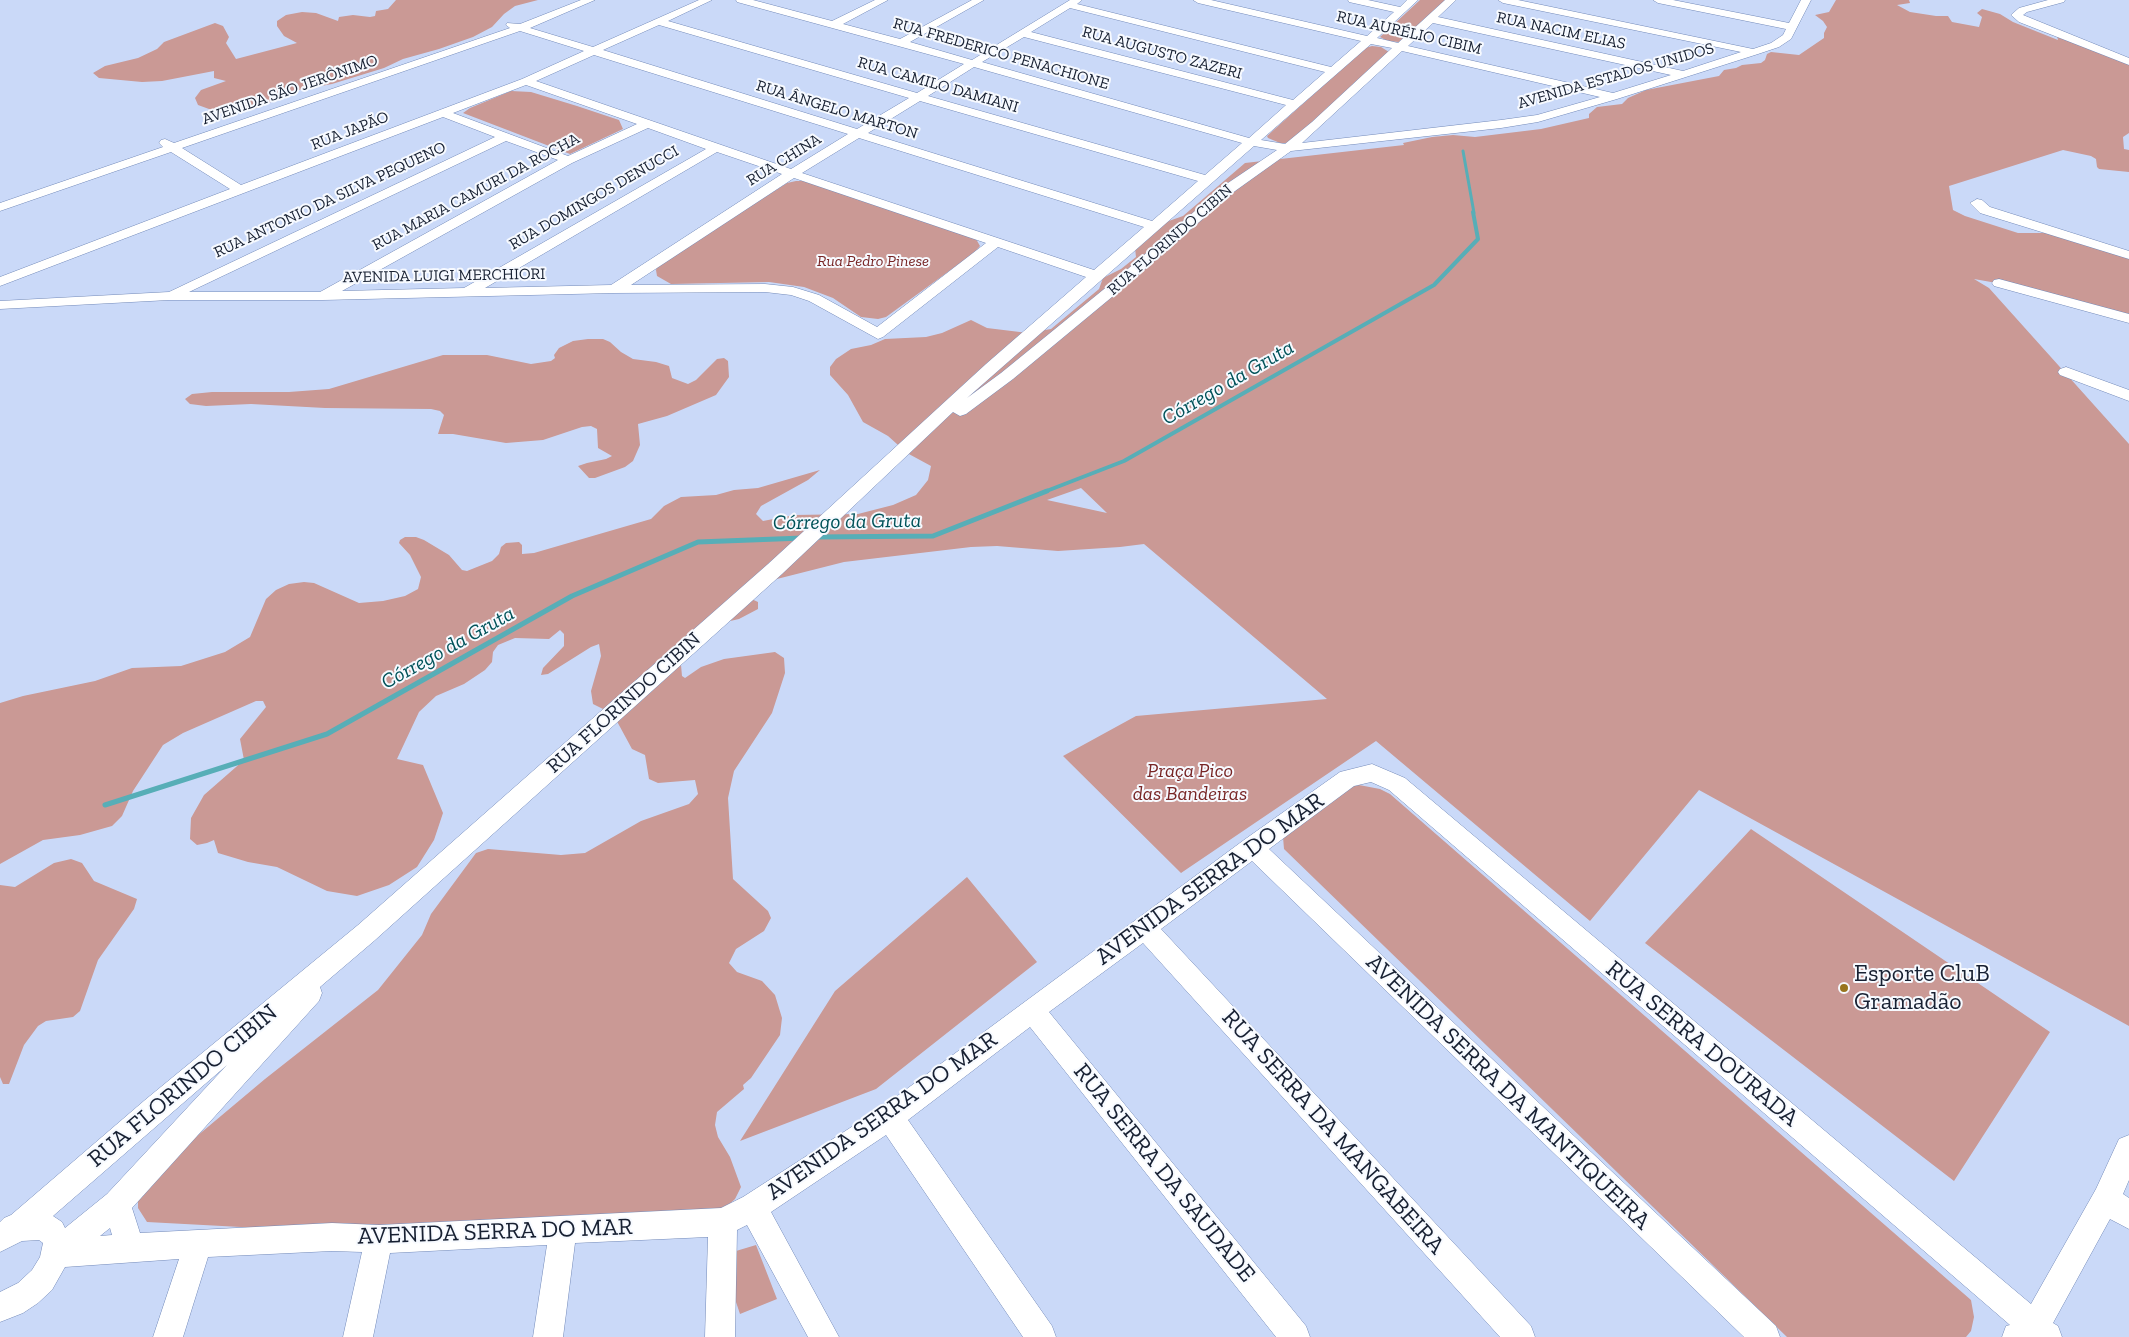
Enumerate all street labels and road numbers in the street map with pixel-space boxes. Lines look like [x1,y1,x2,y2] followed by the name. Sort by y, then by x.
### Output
[1335,7,1483,59] street label: RUA AURÉLIO CIBIM
[1495,8,1627,54] street label: RUA NACIM ELIAS
[891,14,1111,94] street label: RUA FREDERICO PENACHIONE
[1080,22,1244,84] street label: RUA AUGUSTO ZAZERI
[1516,39,1716,113] street label: AVENIDA ESTADOS UNIDOS
[200,51,380,129] street label: AVENIDA SÃO JERÔNIMO
[855,53,1021,117] street label: RUA CAMILO DAMIANI
[754,76,920,144] street label: RUA ÂNGELO MARTON
[308,107,392,155] street label: RUA JAPÃO
[369,129,583,255] street label: RUA MARIA CAMURI DA ROCHA
[743,130,825,190] street label: RUA CHINA
[211,138,449,262] street label: RUA ANTONIO DA SILVA PEQUENO
[506,142,682,254] street label: RUA DOMINGOS DENUCCI
[1104,181,1236,299] street label: RUA FLORINDO CIBIN
[343,265,545,287] street label: AVENIDA LUIGI MERCHIORI
[542,628,706,778] street label: RUA FLORINDO CIBIN
[1090,786,1330,972] street label: AVENIDA SERRA DO MAR
[1360,948,1656,1236] street label: AVENIDA SERRA DA MANTIQUEIRA
[1600,955,1804,1133] street label: RUA SERRA DOURADA
[82,998,284,1174] street label: RUA FLORINDO CIBIN
[1216,1004,1450,1260] street label: RUA SERRA DA MANGABEIRA
[761,1025,1003,1207] street label: AVENIDA SERRA DO MAR
[1067,1058,1261,1288] street label: RUA SERRA DA SAUDADE
[357,1213,633,1251] street label: AVENIDA SERRA DO MAR

